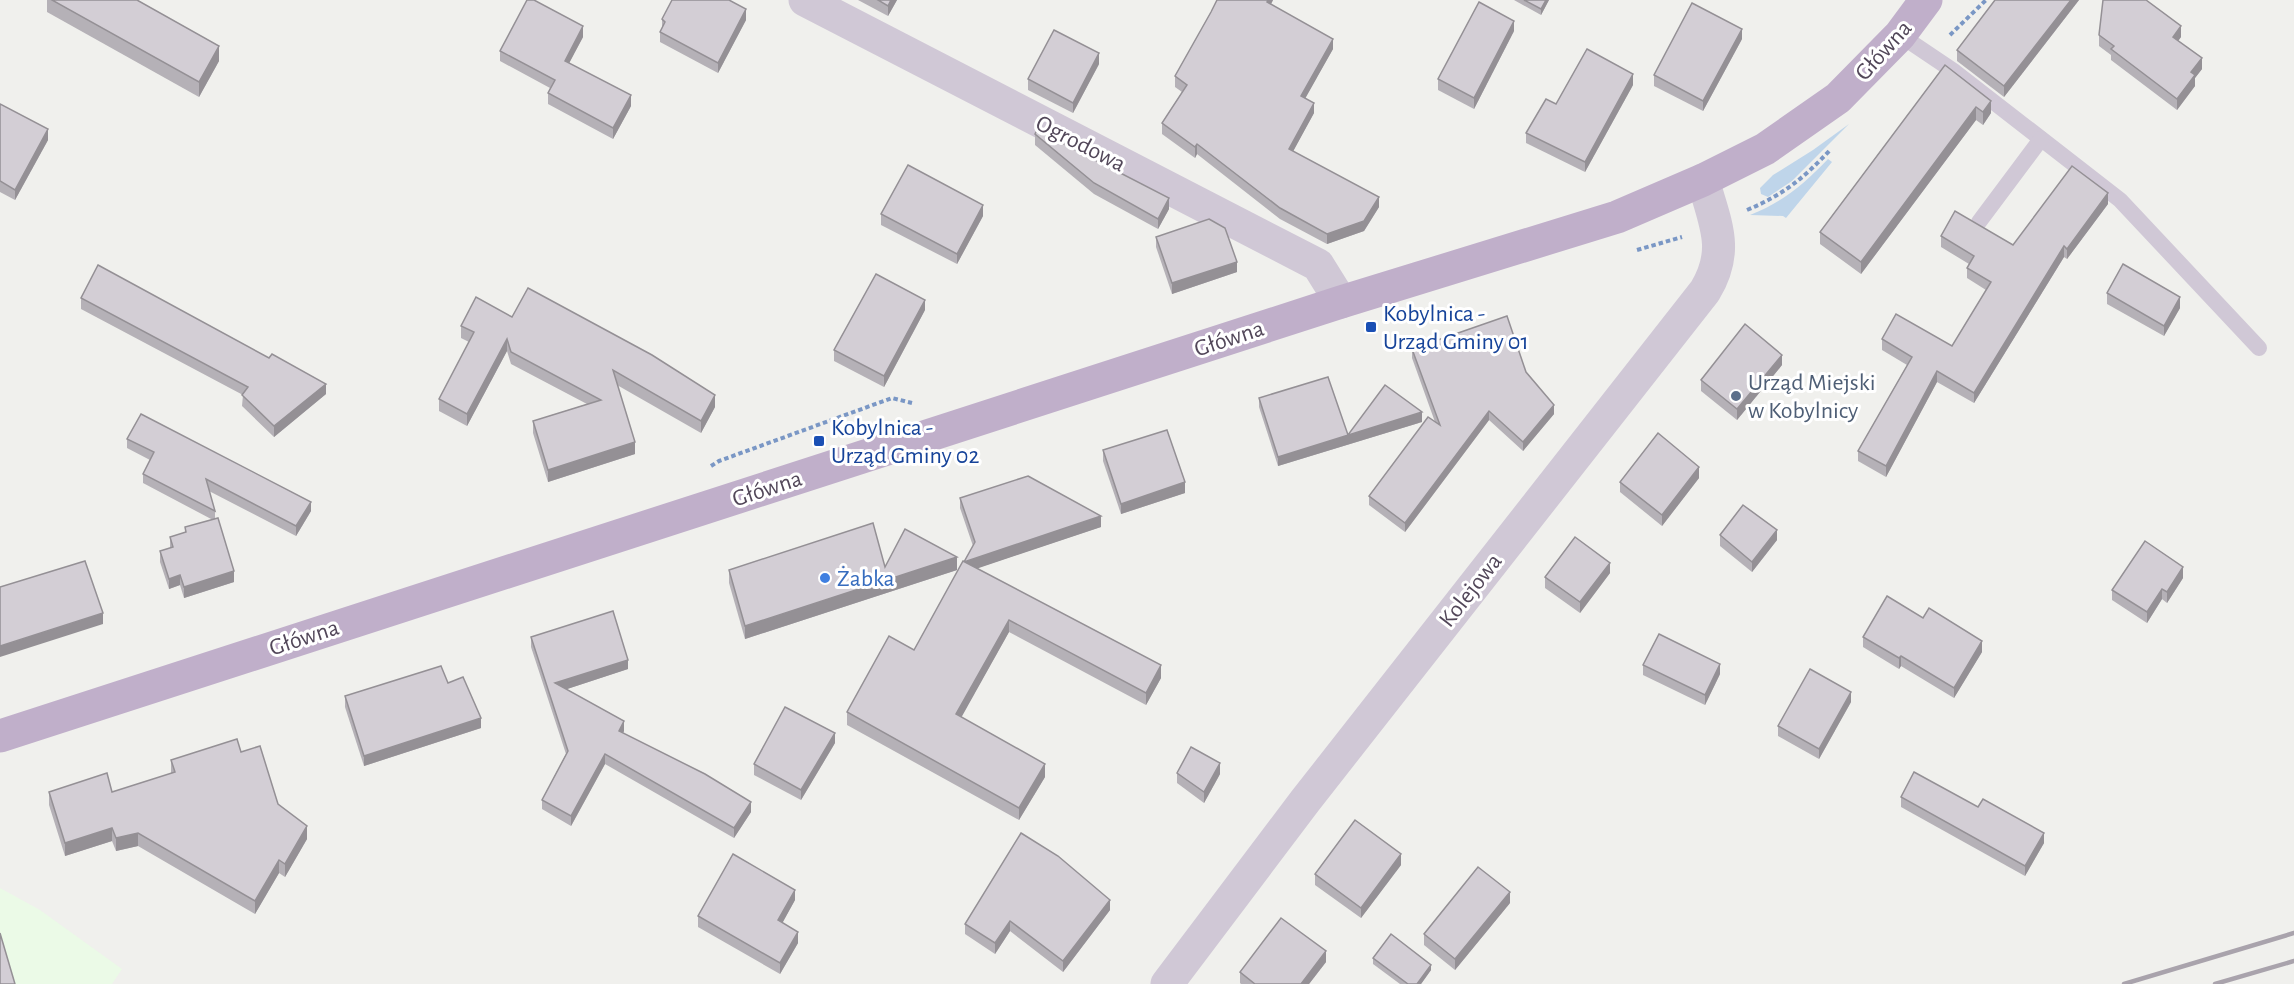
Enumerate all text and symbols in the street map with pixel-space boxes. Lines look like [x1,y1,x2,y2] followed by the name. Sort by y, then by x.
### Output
[1851,16,1917,85] street label: Główna
[1032,111,1129,177] street label: Ogrodowa
[1383,302,1529,354] place label: Kobylnica - Urząd Gminy 01
[1191,316,1267,361] street label: Główna
[1364,320,1378,334] marker: Kobylnica - Urząd Gminy 01
[1748,371,1875,423] place label: Urząd Miejski w Kobylnicy
[1729,389,1743,403] marker: Urząd Miejski w Kobylnicy
[831,416,979,468] place label: Kobylnica - Urząd Gminy 02
[812,434,826,448] marker: Kobylnica - Urząd Gminy 02
[729,466,805,511] street label: Główna
[1435,549,1507,632] street label: Kolejowa
[837,566,895,591] place label: Żabka
[818,571,832,585] marker: Żabka
[266,615,342,660] street label: Główna

